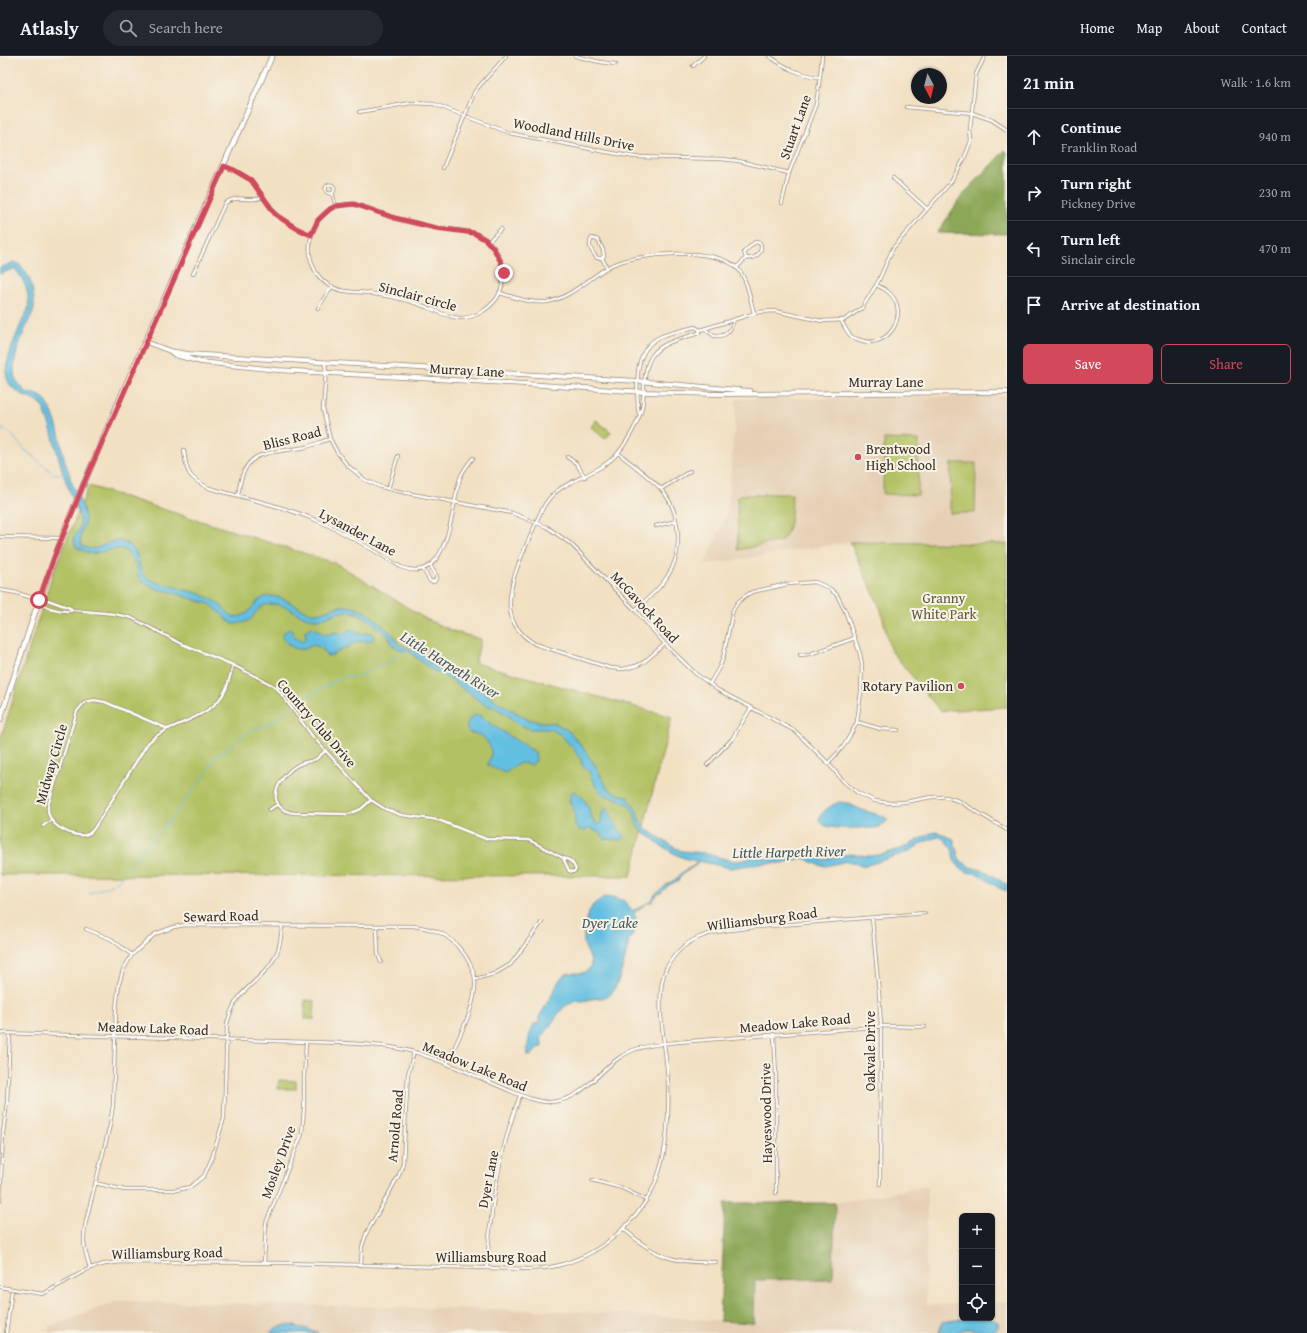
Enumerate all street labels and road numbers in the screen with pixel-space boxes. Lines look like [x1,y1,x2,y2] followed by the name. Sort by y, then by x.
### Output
[774,91,816,162] street label: Stuart Lane
[512,112,637,156] street label: Woodland Hills Drive
[377,276,460,316] street label: Sinclair circle
[429,358,505,382] street label: Murray Lane
[849,372,924,392] street label: Murray Lane
[261,421,324,455] street label: Bliss Road
[316,503,400,561] street label: Lysander Lane
[606,567,684,648] street label: McGavock Road
[273,674,362,772] street label: Country Club Drive
[30,721,72,807] street label: Midway Circle
[706,902,819,936] street label: Williamsburg Road
[183,905,259,927] street label: Seward Road
[739,1008,852,1038] street label: Meadow Lake Road
[860,1010,880,1091] street label: Oakvale Drive
[97,1016,209,1040] street label: Meadow Lake Road
[420,1036,531,1096] street label: Meadow Lake Road
[755,1062,777,1164] street label: Hayeswood Drive
[382,1088,408,1163] street label: Arnold Road
[256,1122,301,1201] street label: Mosley Drive
[473,1148,503,1210] street label: Dyer Lane
[111,1242,223,1264] street label: Williamsburg Road
[435,1247,547,1267] street label: Williamsburg Road

